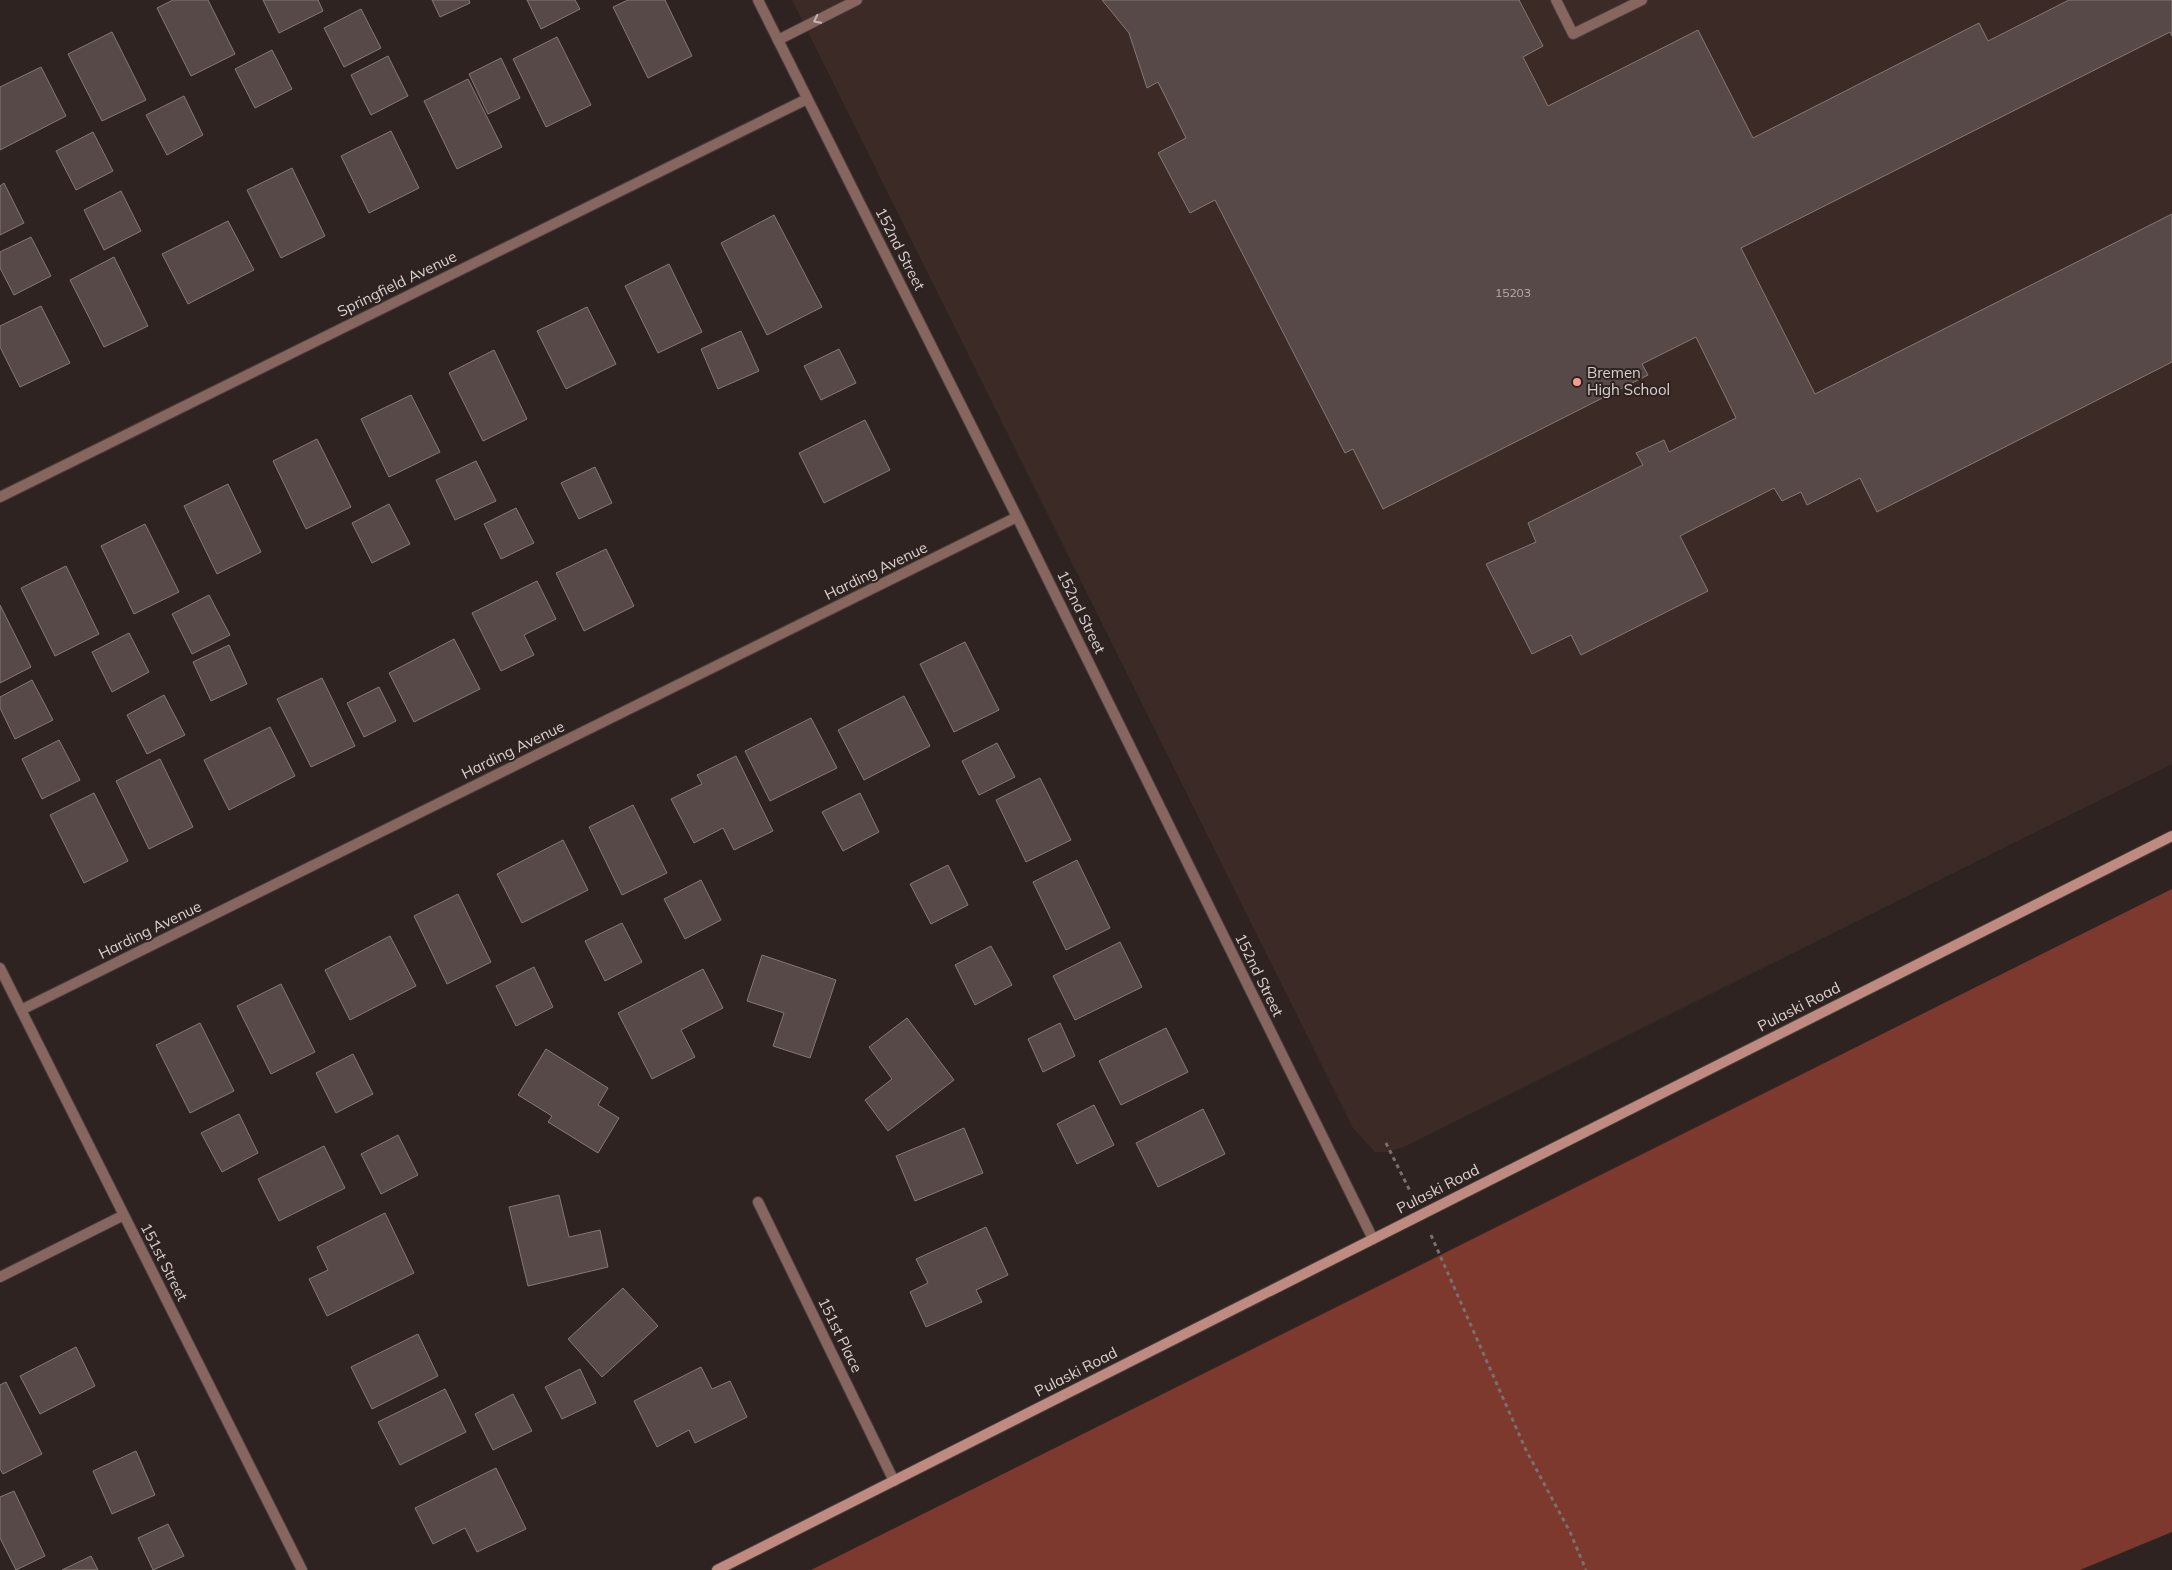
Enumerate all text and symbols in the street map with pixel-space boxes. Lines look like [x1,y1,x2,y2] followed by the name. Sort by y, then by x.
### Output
[813,14,822,24] one-way arrow
[872,204,929,293] street label: 152nd Street
[334,246,460,321] street label: Springfield Avenue
[1495,285,1531,300] house number: 15203
[1587,363,1670,399] place label: Bremen High School
[1571,376,1583,388] marker: Bremen High School
[821,537,930,604] street label: Harding Avenue
[1053,567,1110,656] street label: 152nd Street
[458,716,567,783] street label: Harding Avenue
[95,896,204,963] street label: Harding Avenue
[1231,930,1288,1019] street label: 152nd Street
[1754,978,1843,1036] street label: Pulaski Road
[1393,1160,1482,1218] street label: Pulaski Road
[137,1220,192,1304] street label: 151st Street
[814,1294,867,1375] street label: 151st Place
[1031,1343,1120,1401] street label: Pulaski Road

